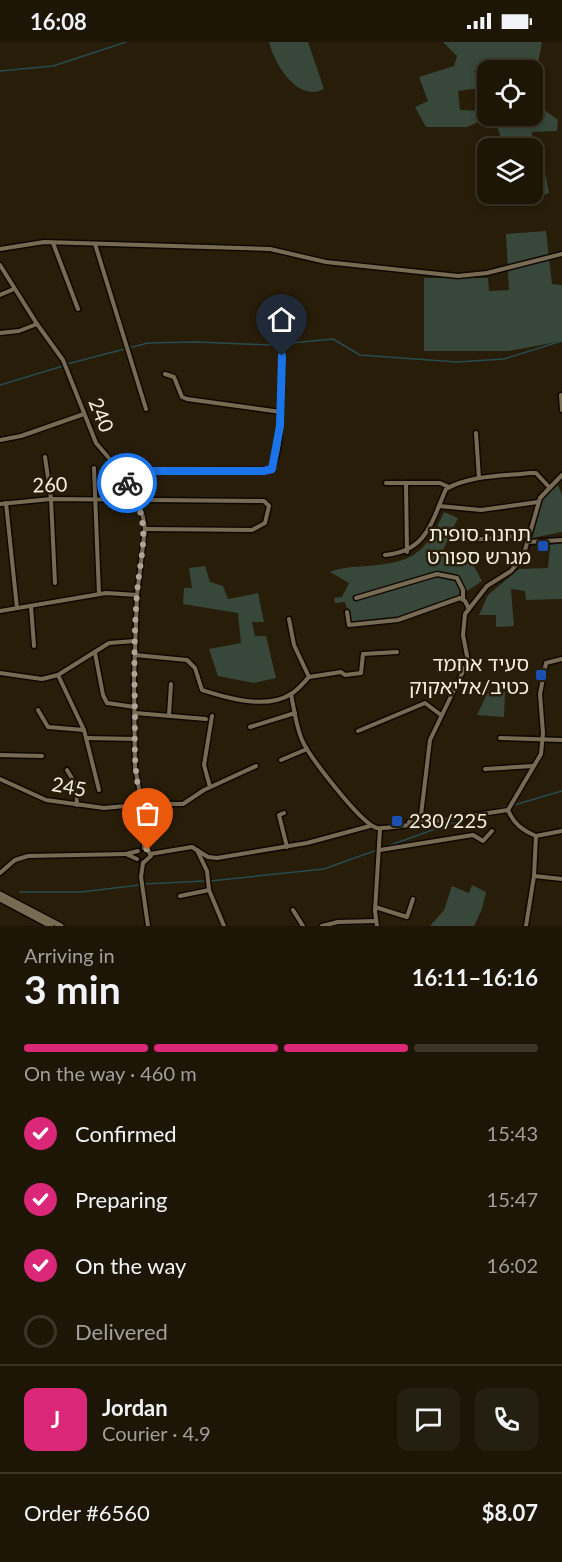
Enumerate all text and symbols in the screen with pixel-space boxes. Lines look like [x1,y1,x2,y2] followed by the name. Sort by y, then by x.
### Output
[30,8,87,35] text: 16:08
[477,60,543,204] map controls
[477,60,543,126] button: locate
[477,138,543,204] button: layers
[256,294,307,356] pin
[265,303,298,336] icon: home
[84,394,120,435] street label: 240
[97,453,157,513] courier
[111,467,144,500] icon: bike
[32,471,68,497] street label: 260
[427,521,531,568] place label: תחנה סופית מגרש ספורט
[536,539,550,553] marker: תחנה סופית מגרש ספורט
[409,651,529,698] place label: סעיד אחמד כטיב/אליאקוק
[534,668,548,682] marker: סעיד אחמד כטיב/אליאקוק
[50,771,88,801] street label: 245
[122,788,173,850] pin
[131,797,164,830] icon: bag
[409,808,488,832] place label: 230/225
[390,814,404,828] marker: 230/225
[24,943,115,967] text: Arriving in
[412,964,538,991] text: 16:11–16:16
[24,966,121,1012] text: 3 min
[24,1061,197,1085] text: On the way · 460 m
[24,1117,57,1150] icon: check
[75,1120,177,1147] text: Confirmed
[487,1121,538,1145] text: 15:43
[24,1183,57,1216] icon: check
[75,1186,167,1213] text: Preparing
[487,1187,538,1211] text: 15:47
[24,1249,57,1282] icon: check
[75,1252,186,1279] text: On the way
[487,1253,538,1277] text: 16:02
[75,1318,168,1345] text: Delivered
[397,1388,460,1451] button: chat
[475,1388,538,1451] button: phone
[102,1394,168,1421] text: Jordan
[51,1406,60,1433] text: J
[102,1421,211,1445] text: Courier · 4.9
[24,1499,150,1526] text: Order #6560
[482,1499,538,1526] text: $8.07

